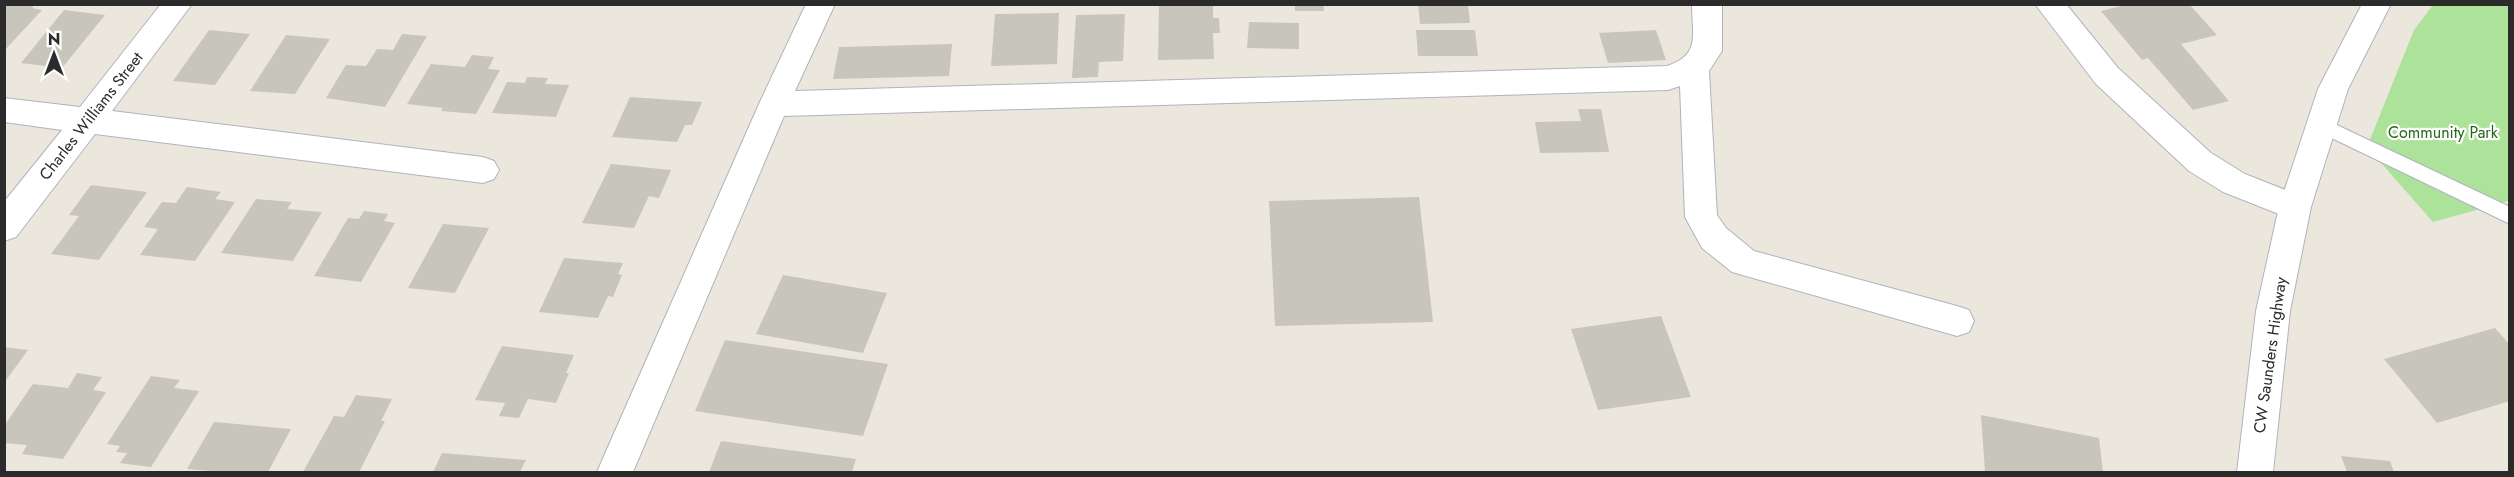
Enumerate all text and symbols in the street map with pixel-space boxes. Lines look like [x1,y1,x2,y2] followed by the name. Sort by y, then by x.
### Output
[24,24,84,84] north arrow
[48,28,60,51] text: N
[34,47,148,185] street label: Charles Williams Street
[2388,121,2499,144] park label: Community Park
[2248,275,2292,434] street label: CW Saunders Highway

